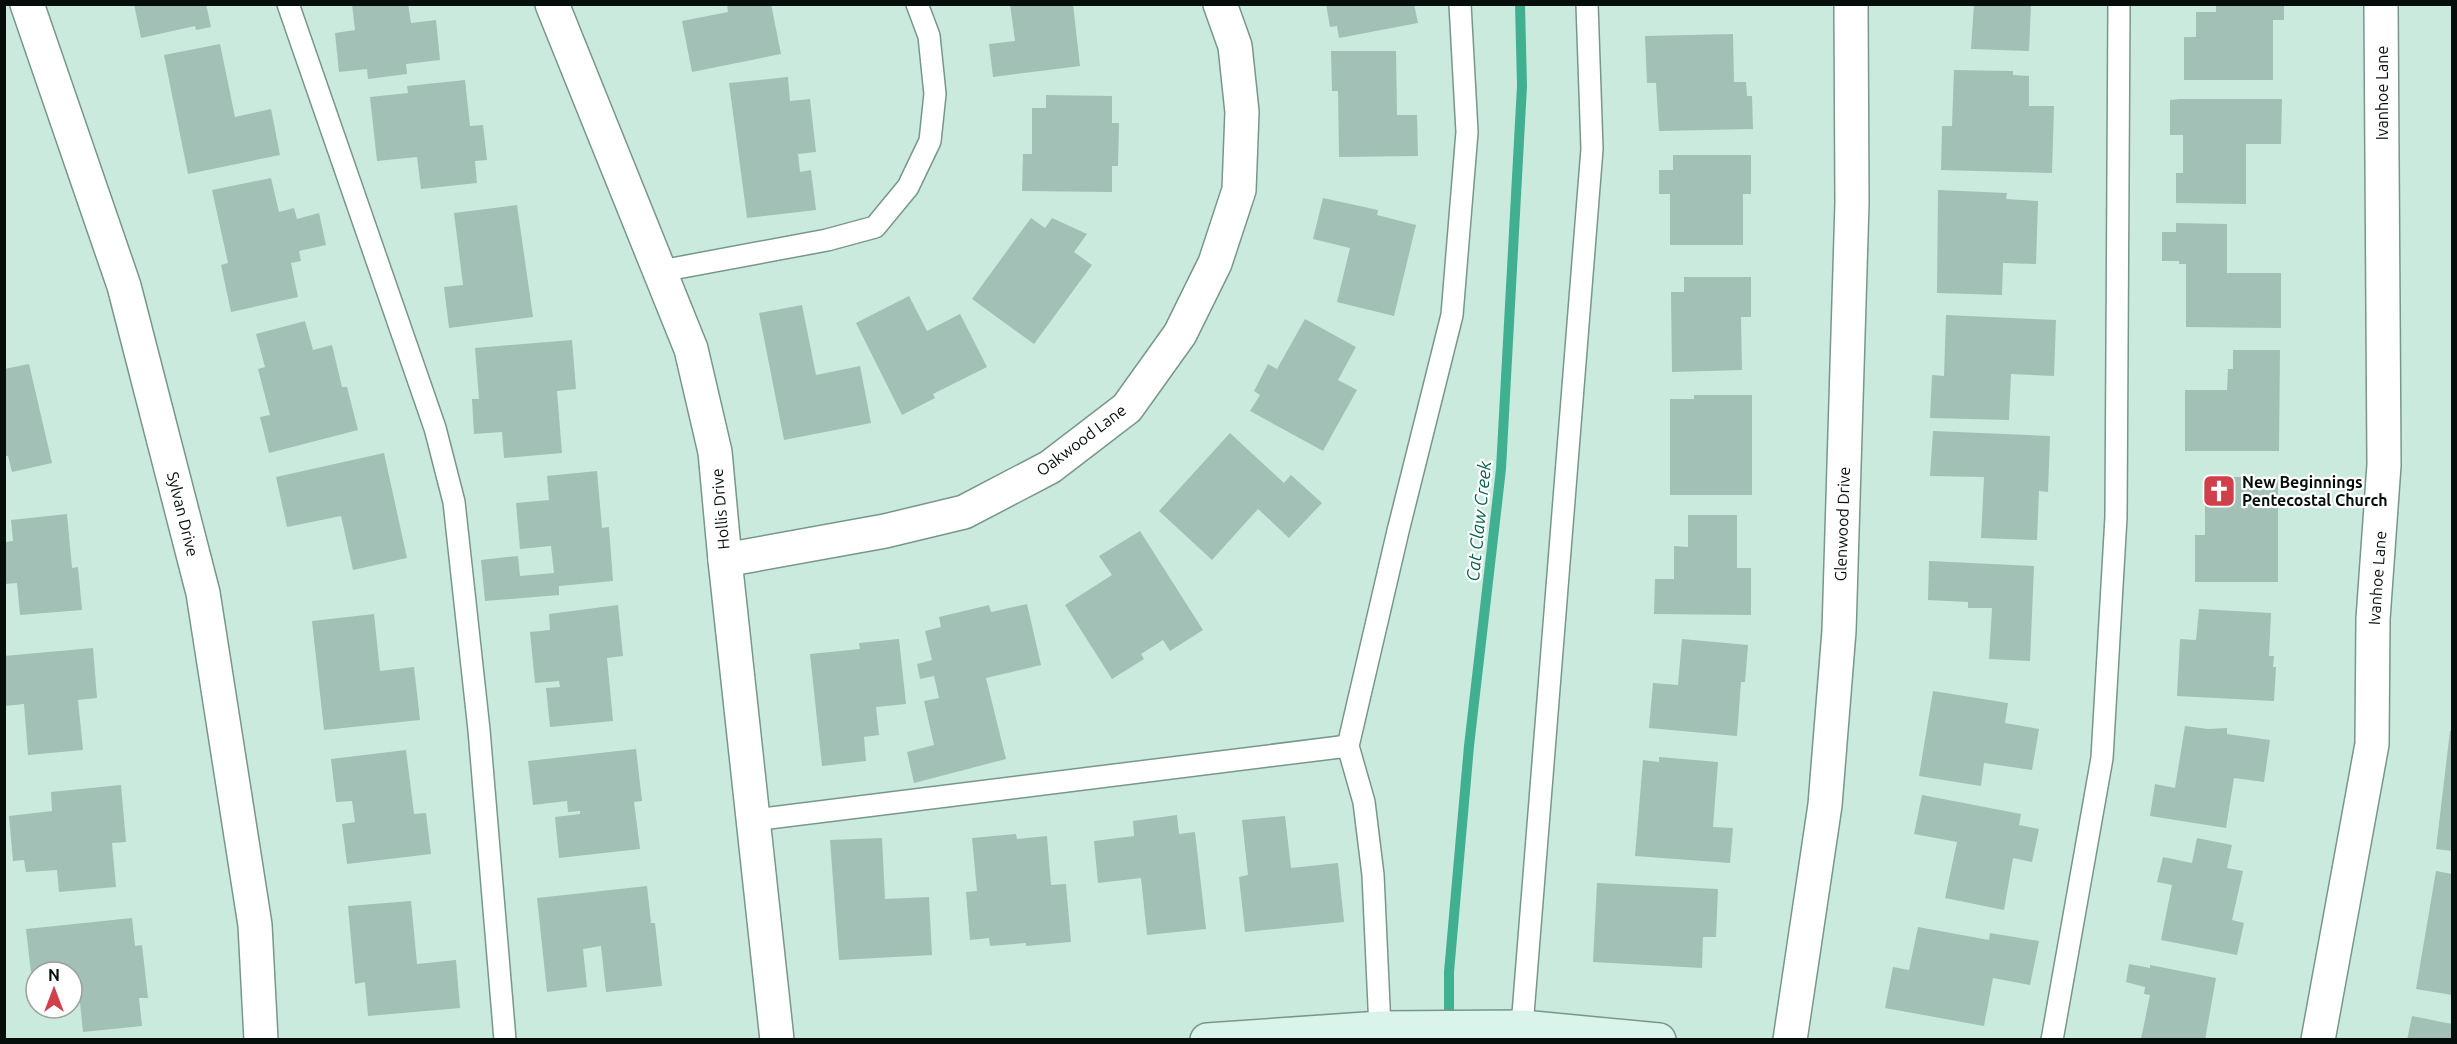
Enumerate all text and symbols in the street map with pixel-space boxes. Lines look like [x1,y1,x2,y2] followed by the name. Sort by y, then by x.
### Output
[2373,46,2391,140] street label: Ivanhoe Lane
[1033,401,1129,479] street label: Oakwood Lane
[1462,459,1494,582] water label: Cat Claw Creek
[1831,466,1853,582] street label: Glenwood Drive
[707,468,733,550] street label: Hollis Drive
[164,470,202,558] street label: Sylvan Drive
[2201,473,2237,509] church icon: New Beginnings Pentecostal Church
[2242,473,2388,509] place label: New Beginnings Pentecostal Church
[2365,530,2389,626] street label: Ivanhoe Lane
[24,960,84,1020] north arrow
[48,966,60,984] text: N

